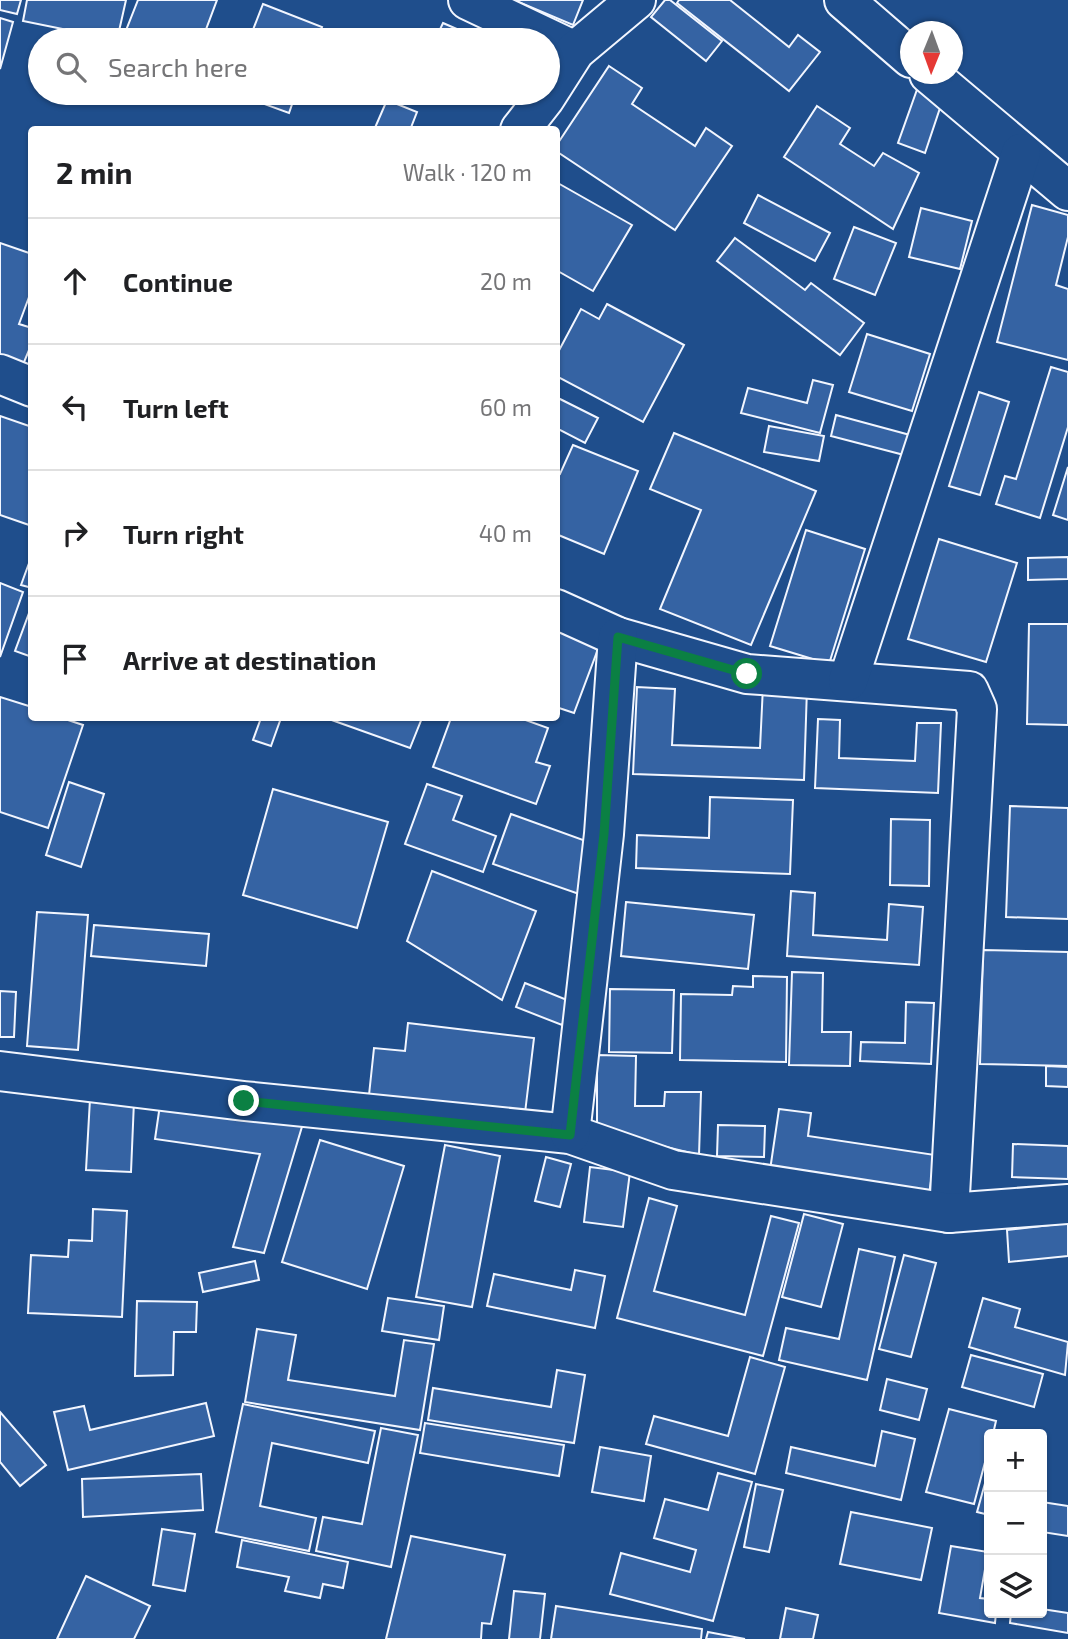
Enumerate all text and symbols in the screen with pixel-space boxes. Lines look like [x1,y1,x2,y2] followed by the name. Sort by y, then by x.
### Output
[900,21,963,84] north arrow
[28,28,560,105] search box
[52,48,90,86] icon: search
[108,51,248,82] text: Search here
[56,154,133,190] text: 2 min
[403,158,532,186] text: Walk · 120 m
[56,262,94,300] icon: ahead
[123,266,233,297] text: Continue
[480,267,532,295] text: 20 m
[56,388,94,426] icon: left
[123,392,229,423] text: Turn left
[480,393,532,421] text: 60 m
[56,514,94,552] icon: right
[123,518,244,549] text: Turn right
[479,519,532,547] text: 40 m
[56,640,94,678] icon: arrive
[123,644,376,675] text: Arrive at destination
[731,658,762,689] route start
[228,1085,259,1116] route end
[984,1429,1047,1618] map controls
[984,1429,1047,1492] button: +
[984,1492,1047,1555] button: −
[984,1555,1047,1618] button: layers

